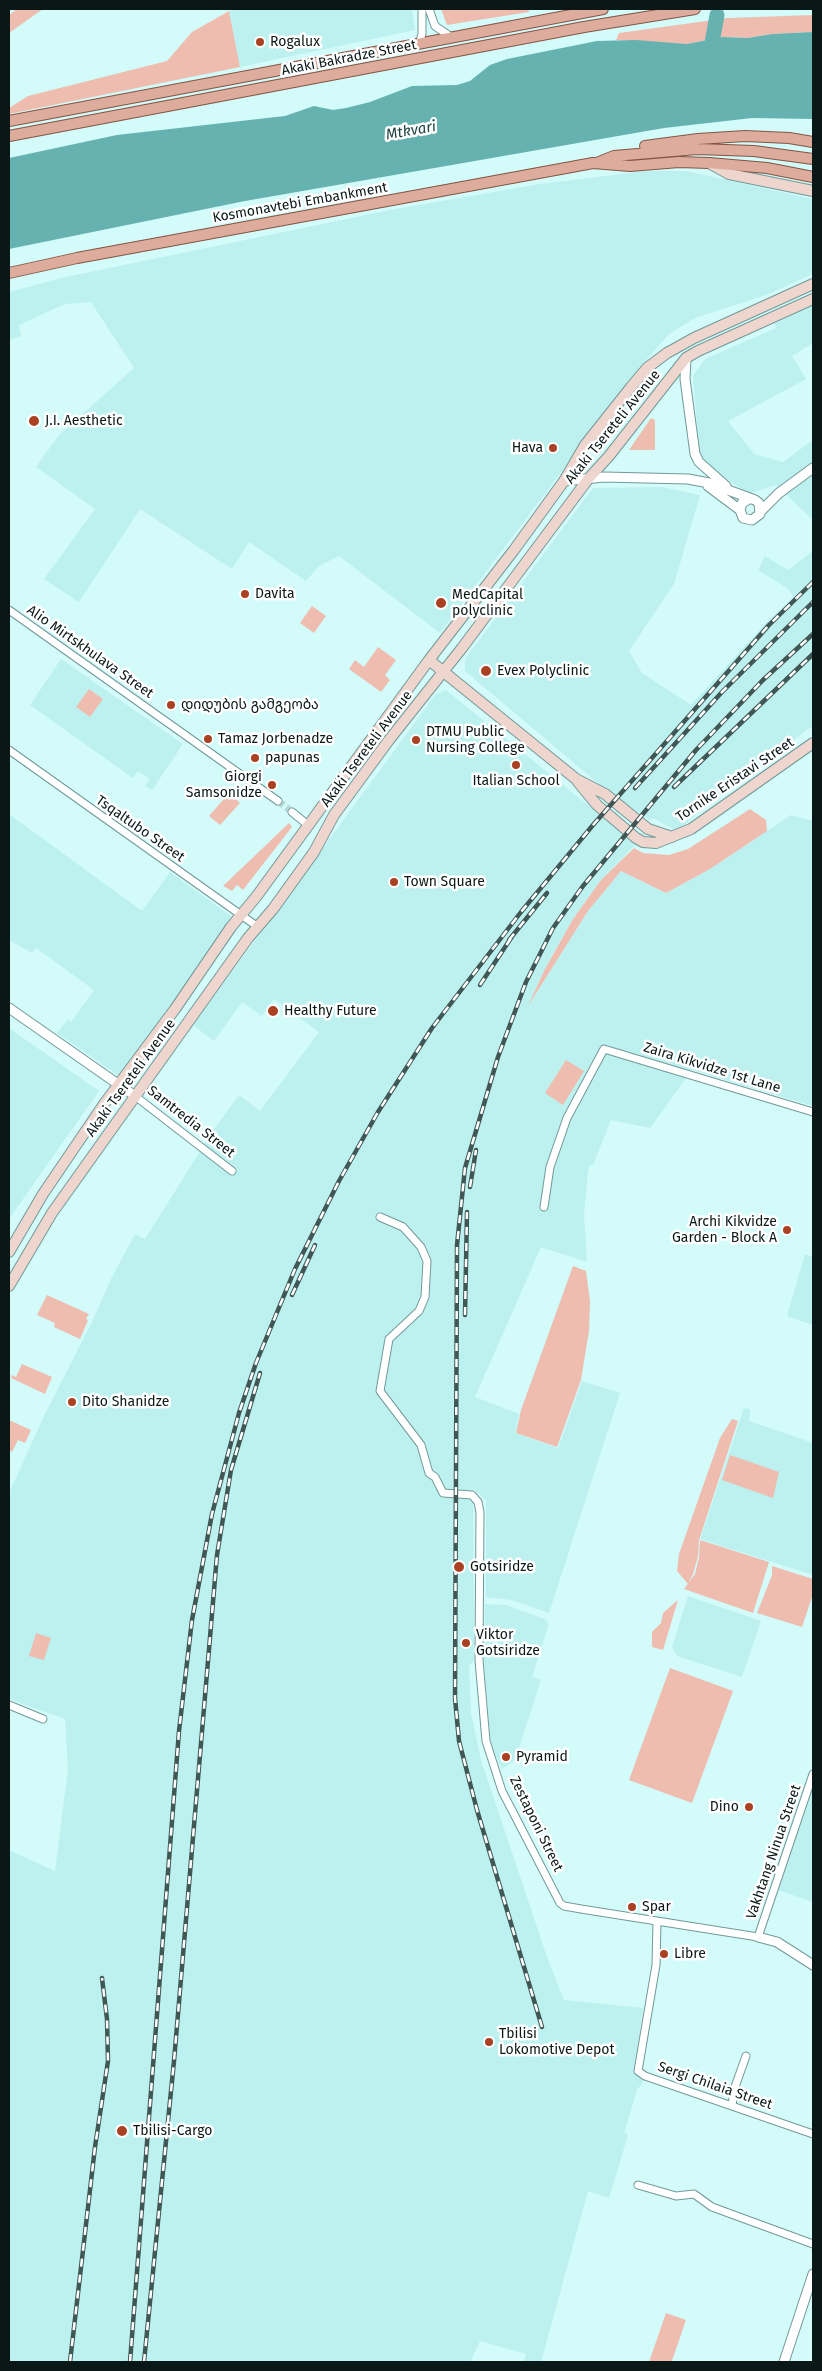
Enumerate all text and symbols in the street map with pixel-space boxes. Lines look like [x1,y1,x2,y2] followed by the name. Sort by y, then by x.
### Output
[270,34,320,50] place label: Rogalux
[254,36,266,48] marker: Rogalux
[280,37,418,79] street label: Akaki Bakradze Street
[384,118,438,144] water label: Mtkvari
[211,179,389,227] street label: Kosmonavtebi Embankment
[562,367,664,487] street label: Akaki Tsereteli Avenue
[45,413,123,429] place label: J.I. Aesthetic
[27,414,41,428] marker: J.I. Aesthetic
[512,440,543,456] place label: Hava
[547,442,559,454] marker: Hava
[255,586,295,602] place label: Davita
[452,587,523,620] place label: MedCapital polyclinic
[239,588,251,600] marker: Davita
[434,596,448,610] marker: MedCapital polyclinic
[23,602,157,702] street label: Alio Mirtskhulava Street
[497,663,589,679] place label: Evex Polyclinic
[479,664,493,678] marker: Evex Polyclinic
[318,687,416,811] street label: Akaki Tsereteli Avenue
[181,697,319,713] place label: დიდუბის გამგეობა
[165,699,177,711] marker: დიდუბის გამგეობა
[426,724,525,756] place label: DTMU Public Nursing College
[218,731,333,747] place label: Tamaz Jorbenadze
[202,733,214,745] marker: Tamaz Jorbenadze
[410,734,422,746] marker: DTMU Public Nursing College
[673,734,797,826] street label: Tornike Eristavi Street
[265,750,319,766] place label: papunas
[249,752,261,764] marker: papunas
[510,759,522,771] marker: Italian School
[186,769,262,802] place label: Giorgi Samsonidze
[472,773,560,789] place label: Italian School
[266,779,278,791] marker: Giorgi Samsonidze
[92,792,188,866] street label: Tsqaltubo Street
[404,874,485,890] place label: Town Square
[388,876,400,888] marker: Town Square
[284,1003,377,1019] place label: Healthy Future
[266,1004,280,1018] marker: Healthy Future
[83,1016,179,1140] street label: Akaki Tsereteli Avenue
[641,1039,783,1097] street label: Zaira Kikvidze 1st Lane
[144,1083,238,1161] street label: Samtredia Street
[672,1214,777,1246] place label: Archi Kikvidze Garden - Block A
[781,1224,793,1236] marker: Archi Kikvidze Garden - Block A
[82,1394,169,1410] place label: Dito Shanidze
[66,1396,78,1408] marker: Dito Shanidze
[470,1559,534,1575] place label: Gotsiridze
[452,1560,466,1574] marker: Gotsiridze
[476,1627,540,1660] place label: Viktor Gotsiridze
[460,1637,472,1649] marker: Viktor Gotsiridze
[516,1749,568,1765] place label: Pyramid
[500,1751,512,1763] marker: Pyramid
[506,1774,566,1874] street label: Zestaponi Street
[743,1783,805,1921] street label: Vakhtang Ninua Street
[710,1799,739,1815] place label: Dino
[743,1801,755,1813] marker: Dino
[642,1899,671,1915] place label: Spar
[626,1901,638,1913] marker: Spar
[674,1946,706,1962] place label: Libre
[658,1948,670,1960] marker: Libre
[499,2026,615,2058] place label: Tbilisi Lokomotive Depot
[483,2036,495,2048] marker: Tbilisi Lokomotive Depot
[655,2058,775,2114] street label: Sergi Chilaia Street
[133,2123,212,2139] place label: Tbilisi-Cargo
[115,2124,129,2138] marker: Tbilisi-Cargo

